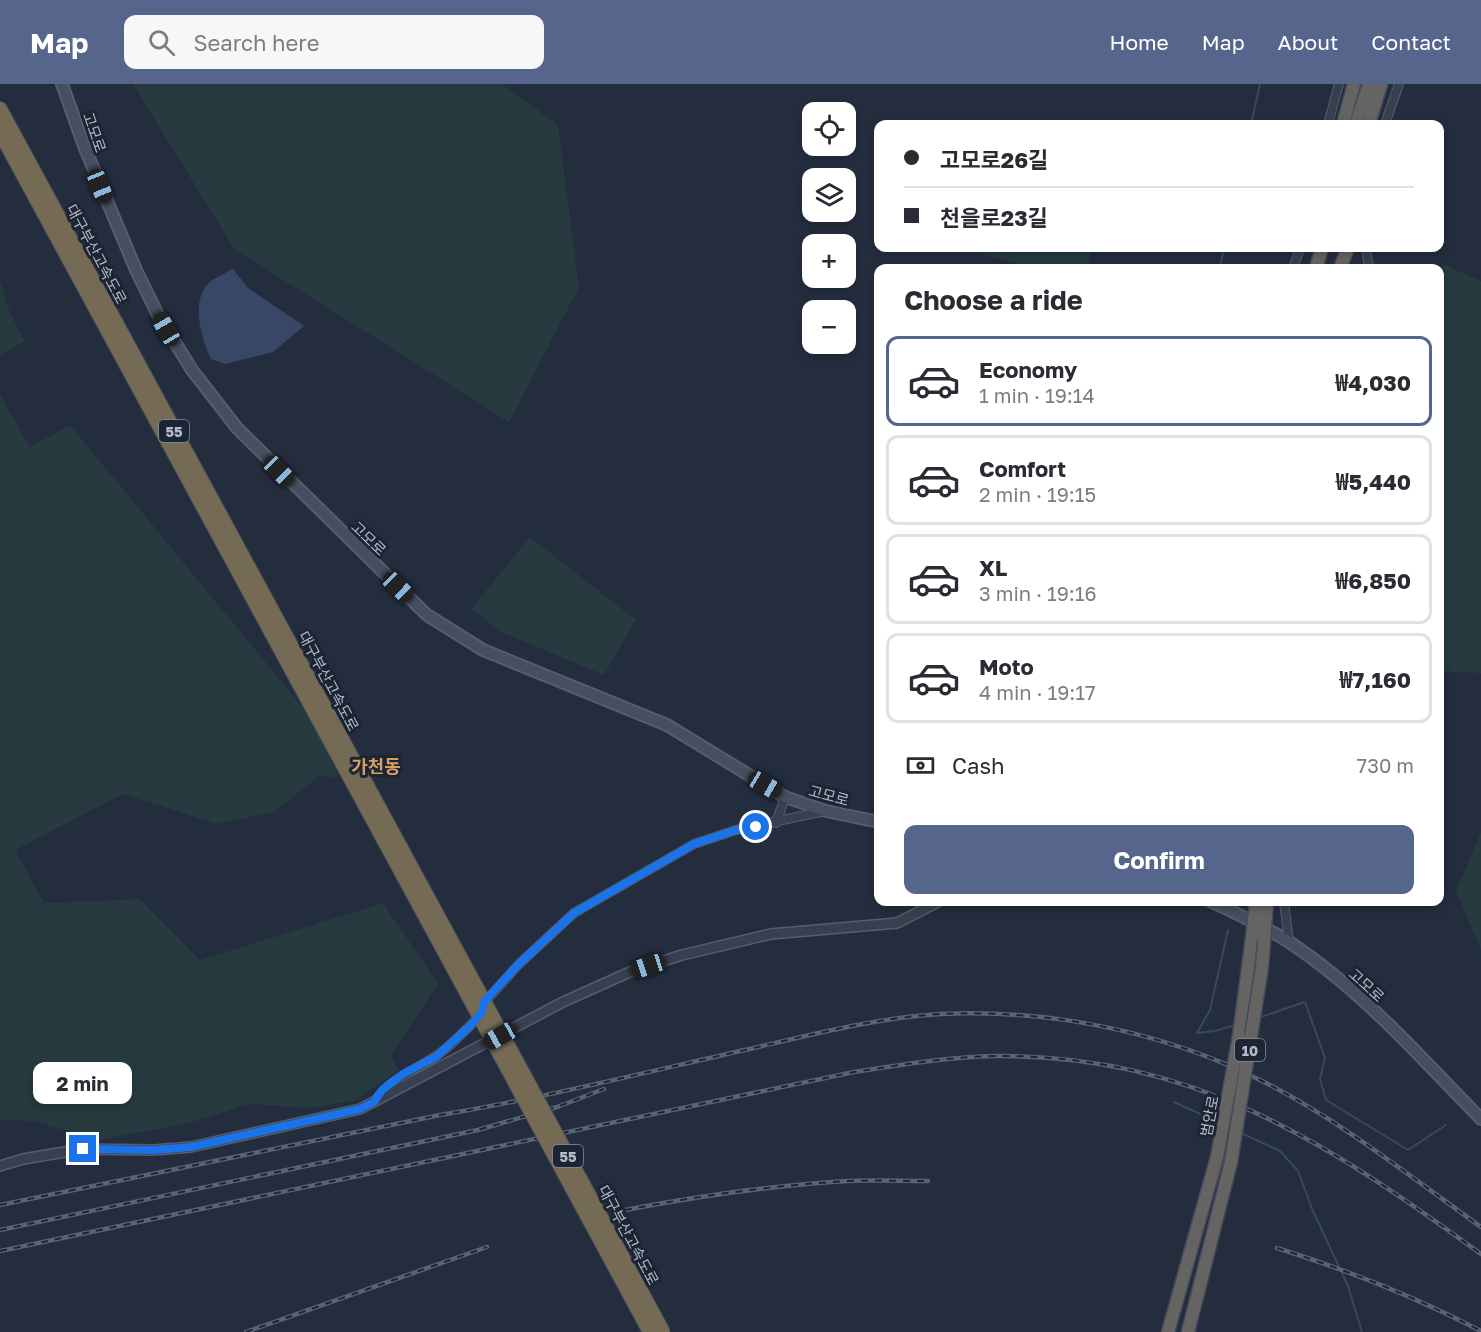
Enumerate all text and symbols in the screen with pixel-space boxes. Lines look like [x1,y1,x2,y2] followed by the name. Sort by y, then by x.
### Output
[124,15,544,69] search box
[30,26,88,59] text: Map
[145,26,178,59] icon: search
[193,29,319,56] text: Search here
[1109,29,1169,55] text: Home
[1202,29,1245,55] text: Map
[1278,29,1338,55] text: About
[1371,29,1451,55] text: Contact
[802,102,856,354] map controls
[802,102,856,156] button: locate
[80,109,110,155] street label: 고모로
[940,146,1048,173] text: 고모로26길
[85,166,115,206] car
[802,168,856,222] button: layers
[63,201,131,307] street label: 대구부산고속도로
[940,204,1048,231] text: 천을로23길
[802,234,856,288] button: +
[904,284,1083,316] text: Choose a ride
[802,300,856,354] button: −
[149,309,183,349] car
[907,354,961,408] icon: car
[979,356,1077,383] text: Economy
[1335,369,1411,396] text: ₩4,030
[979,383,1095,407] text: 1 min · 19:14
[159,420,189,442] road number: 55
[260,452,298,490] car
[907,453,961,507] icon: car
[979,455,1066,482] text: Comfort
[1336,468,1411,495] text: ₩5,440
[979,482,1096,506] text: 2 min · 19:15
[348,517,390,559] street label: 고모로
[907,552,961,606] icon: car
[979,554,1007,581] text: XL
[1335,567,1411,594] text: ₩6,850
[379,568,417,606] car
[979,581,1097,605] text: 3 min · 19:16
[295,628,363,734] street label: 대구부산고속도로
[907,651,961,705] icon: car
[979,653,1034,680] text: Moto
[1339,666,1411,693] text: ₩7,160
[979,680,1096,704] text: 4 min · 19:17
[904,749,937,782] icon: cash
[952,752,1005,779] text: Cash
[1357,753,1414,777] text: 730 m
[351,755,401,777] district label: 가천동
[745,768,785,802] car
[807,781,851,809] street label: 고모로
[742,813,769,840] route start
[904,825,1414,894] button: Confirm
[628,952,668,980] car
[1346,964,1388,1006] street label: 고모로
[480,1019,520,1053] car
[1235,1039,1265,1061] road number: 10
[34,1062,132,1104] callout: 2 min
[56,1071,109,1095] text: 2 min
[1196,1094,1222,1138] street label: 범안로
[69,1135,96,1162] route end
[553,1145,583,1167] road number: 55
[595,1182,663,1288] street label: 대구부산고속도로

